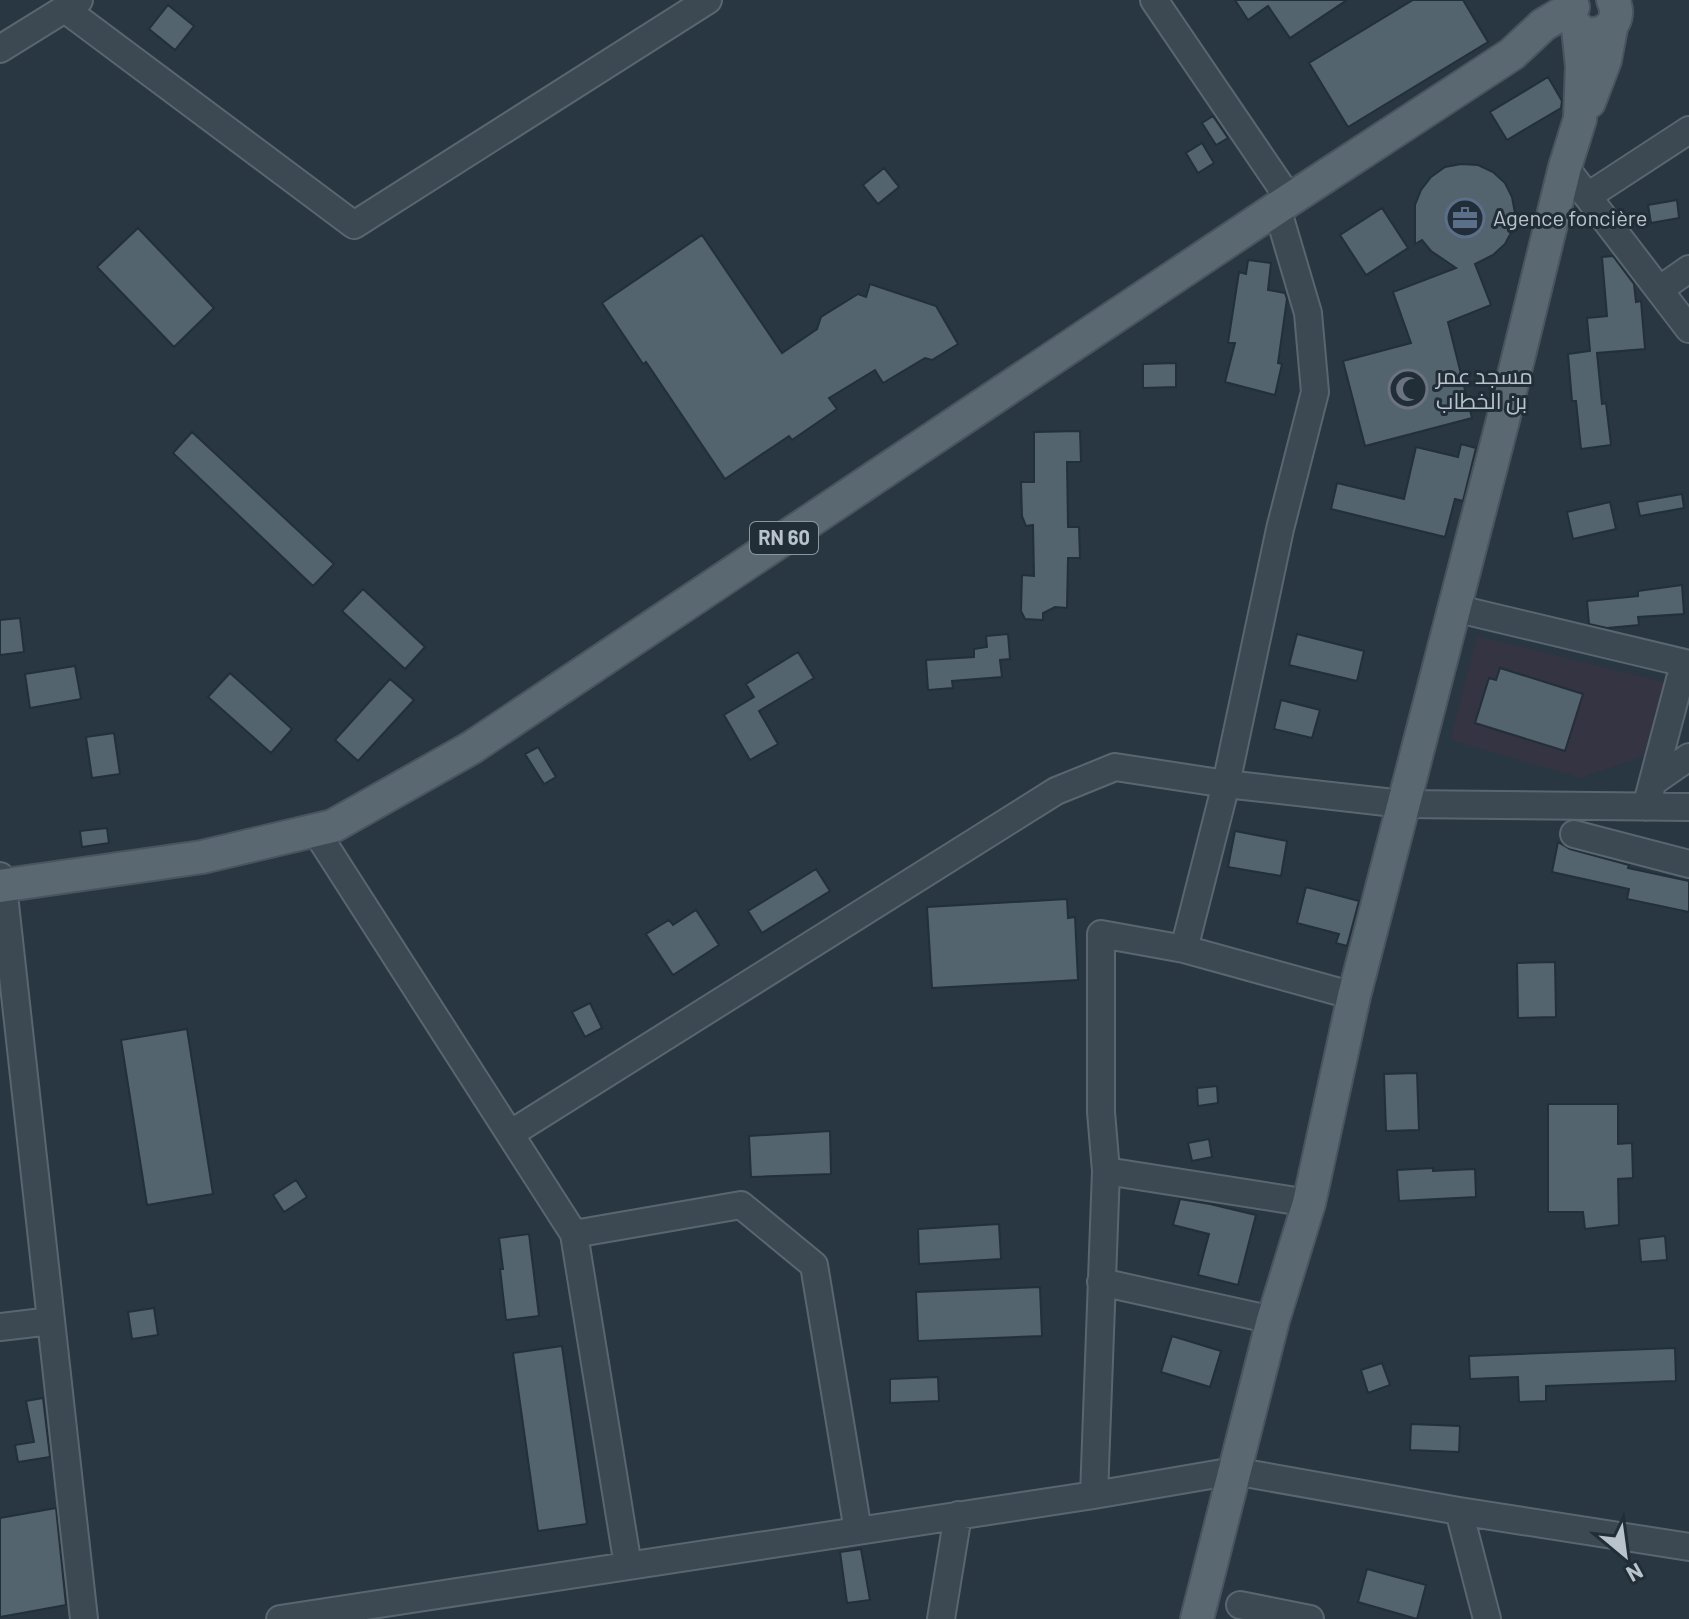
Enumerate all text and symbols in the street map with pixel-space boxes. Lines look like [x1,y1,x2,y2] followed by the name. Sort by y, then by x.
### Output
[1444,197,1486,239] office icon: Agence foncière
[1493,204,1648,230] place label: Agence foncière
[1434,362,1533,415] place label: مسجد عمر بن الخطاب
[1387,368,1429,410] mosque icon: مسجد عمر بن الخطاب
[750,522,818,554] road number: RN 60
[1585,1515,1665,1595] north arrow
[1622,1558,1648,1588] text: N

